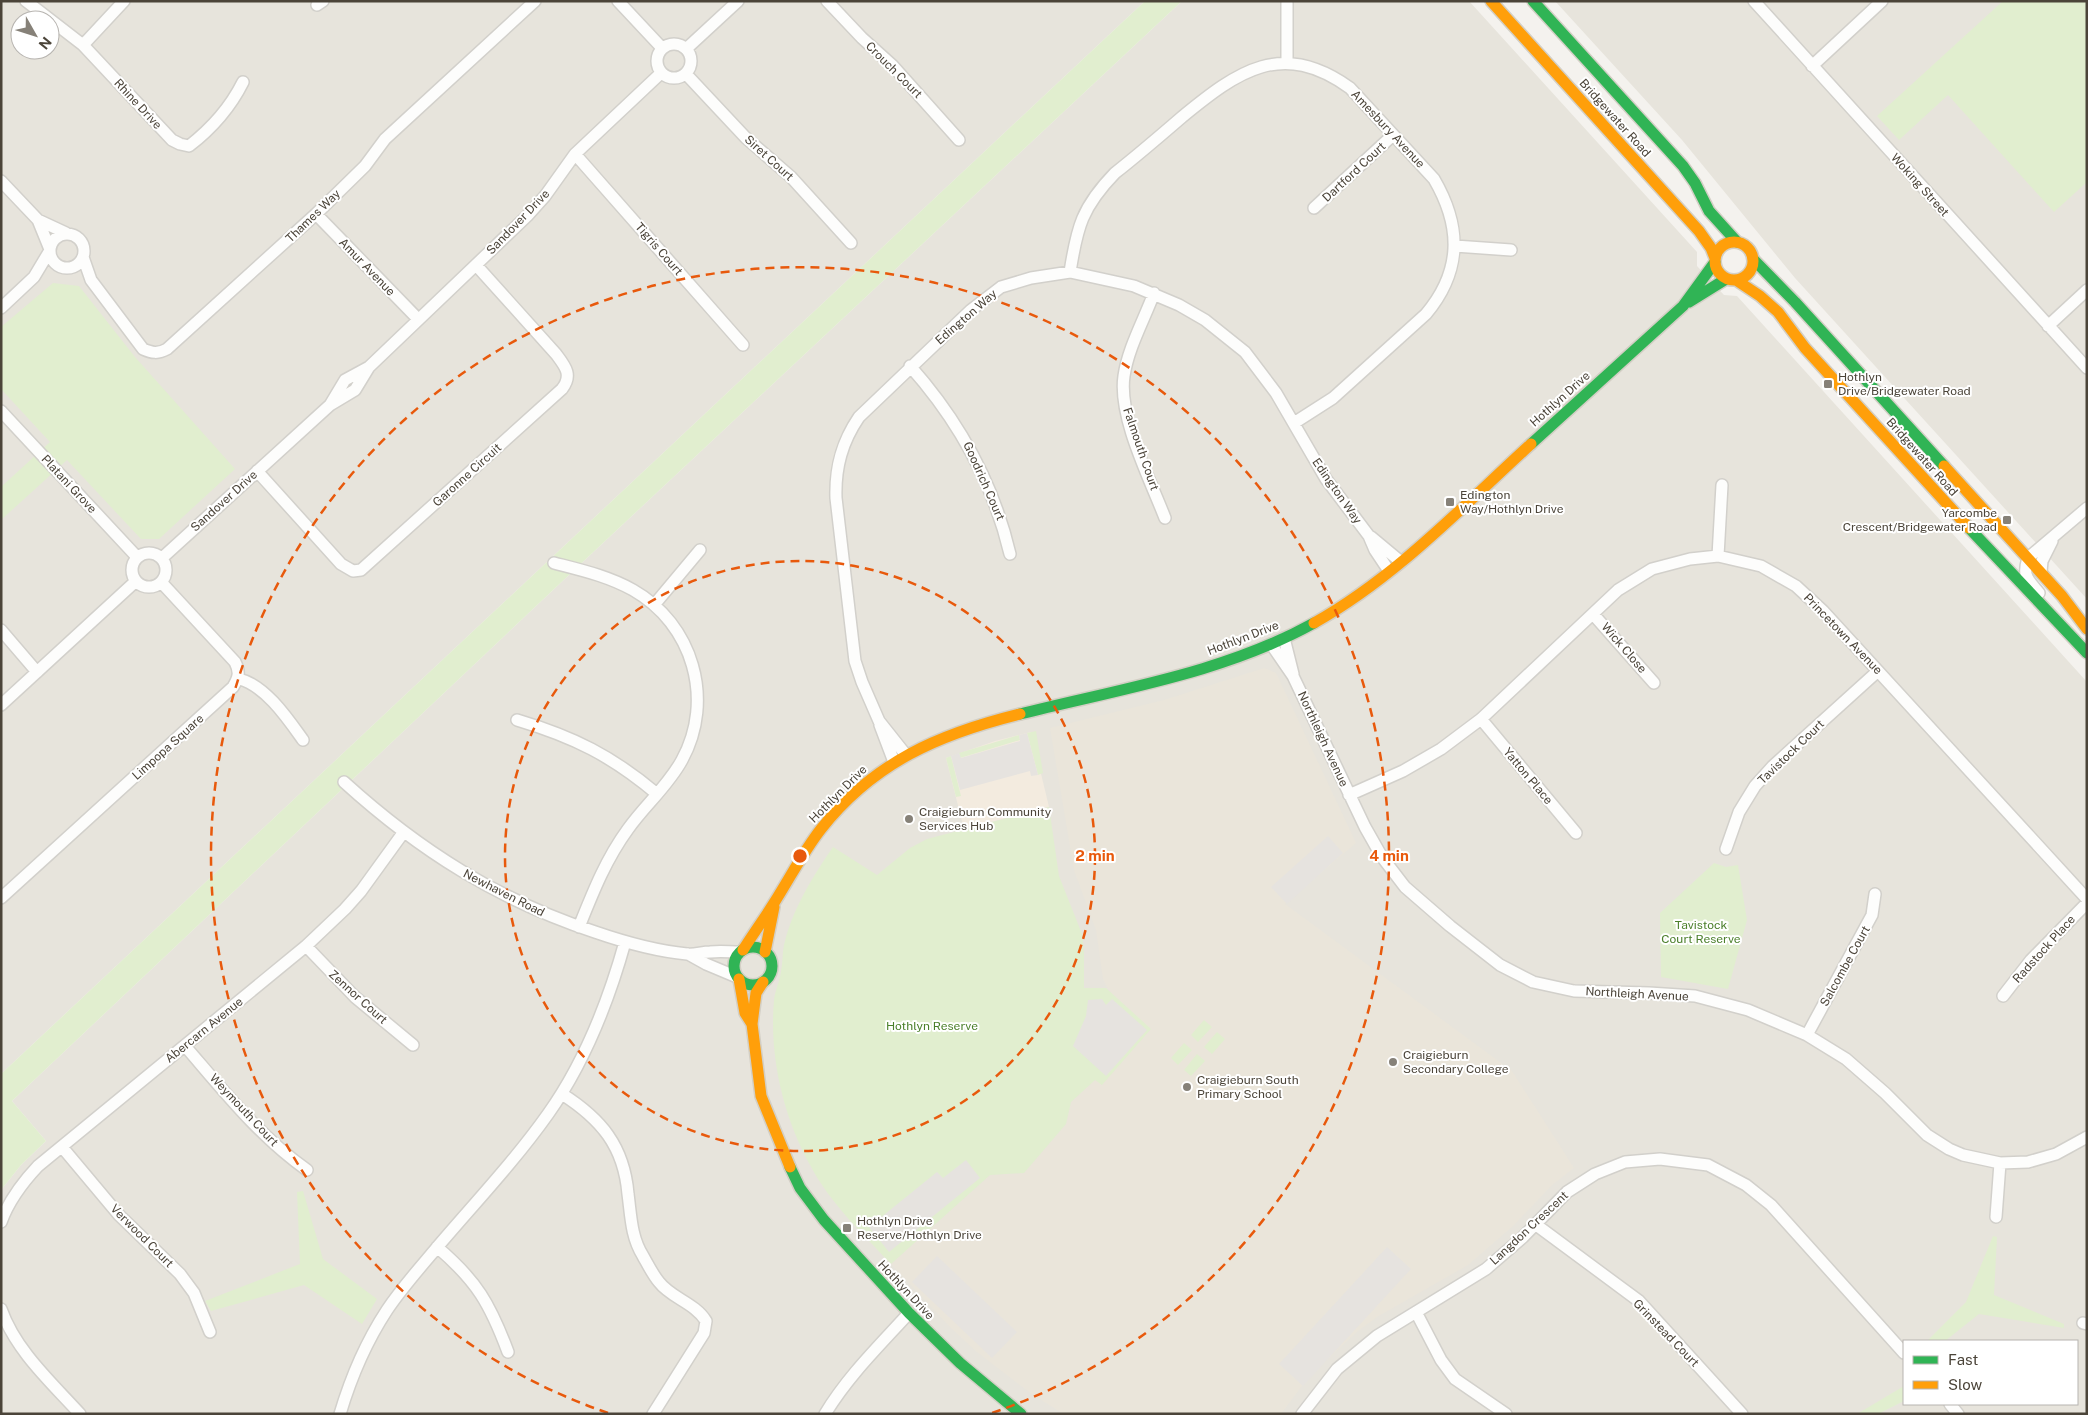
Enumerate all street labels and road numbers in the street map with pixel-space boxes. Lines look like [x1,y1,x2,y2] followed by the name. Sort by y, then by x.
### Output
[863,39,925,101] street label: Crouch Court
[111,76,165,132] street label: Rhine Drive
[1576,76,1654,160] street label: Bridgewater Road
[1348,87,1428,171] street label: Amesbury Avenue
[742,132,797,184] street label: Siret Court
[1320,139,1389,205] street label: Dartford Court
[1888,151,1952,220] street label: Woking Street
[283,186,344,245] street label: Thames Way
[484,187,553,257] street label: Sandover Drive
[632,220,686,279] street label: Tigris Court
[336,235,398,299] street label: Amur Avenue
[932,286,1000,347] street label: Edington Way
[1527,368,1593,429] street label: Hothlyn Drive
[1120,406,1162,493] street label: Falmouth Court
[1883,415,1961,499] street label: Bridgewater Road
[960,439,1008,523] street label: Goodrich Court
[430,440,504,509] street label: Garonne Circuit
[38,452,100,516] street label: Platani Grove
[1309,456,1365,527] street label: Edington Way
[188,467,260,534] street label: Sandover Drive
[1801,591,1885,677] street label: Princetown Avenue
[1205,618,1281,658] street label: Hothlyn Drive
[1598,620,1650,676] street label: Wick Close
[1295,689,1351,789] street label: Northleigh Avenue
[129,711,207,783] street label: Limpopa Square
[1755,717,1827,787] street label: Tavistock Court
[1500,745,1556,807] street label: Yatton Place
[806,762,870,826] street label: Hothlyn Drive
[461,866,547,920] street label: Newhaven Road
[2010,912,2078,986] street label: Radstock Place
[1817,923,1873,1009] street label: Salcombe Court
[326,967,390,1027] street label: Zennor Court
[1585,984,1689,1004] street label: Northleigh Avenue
[162,994,246,1066] street label: Abercarn Avenue
[207,1071,281,1149] street label: Weymouth Court
[1487,1188,1571,1268] street label: Langdon Crescent
[108,1202,177,1271] street label: Verwood Court
[875,1258,937,1323] street label: Hothlyn Drive
[1630,1296,1702,1370] street label: Grinstead Court

